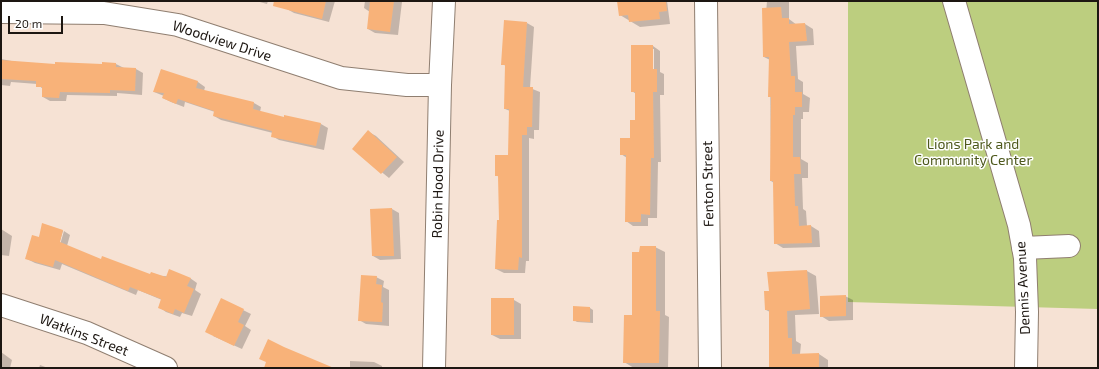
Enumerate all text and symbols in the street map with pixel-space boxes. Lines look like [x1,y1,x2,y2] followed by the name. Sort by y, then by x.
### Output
[10,8,65,34] scale bar
[15,16,42,30] text: 20 m
[170,17,274,65] street label: Woodview Drive
[429,129,447,239] street label: Robin Hood Drive
[914,136,1032,168] park label: Lions Park and Community Center
[699,141,717,227] street label: Fenton Street
[1012,241,1034,335] street label: Dennis Avenue
[37,310,131,360] street label: Watkins Street

